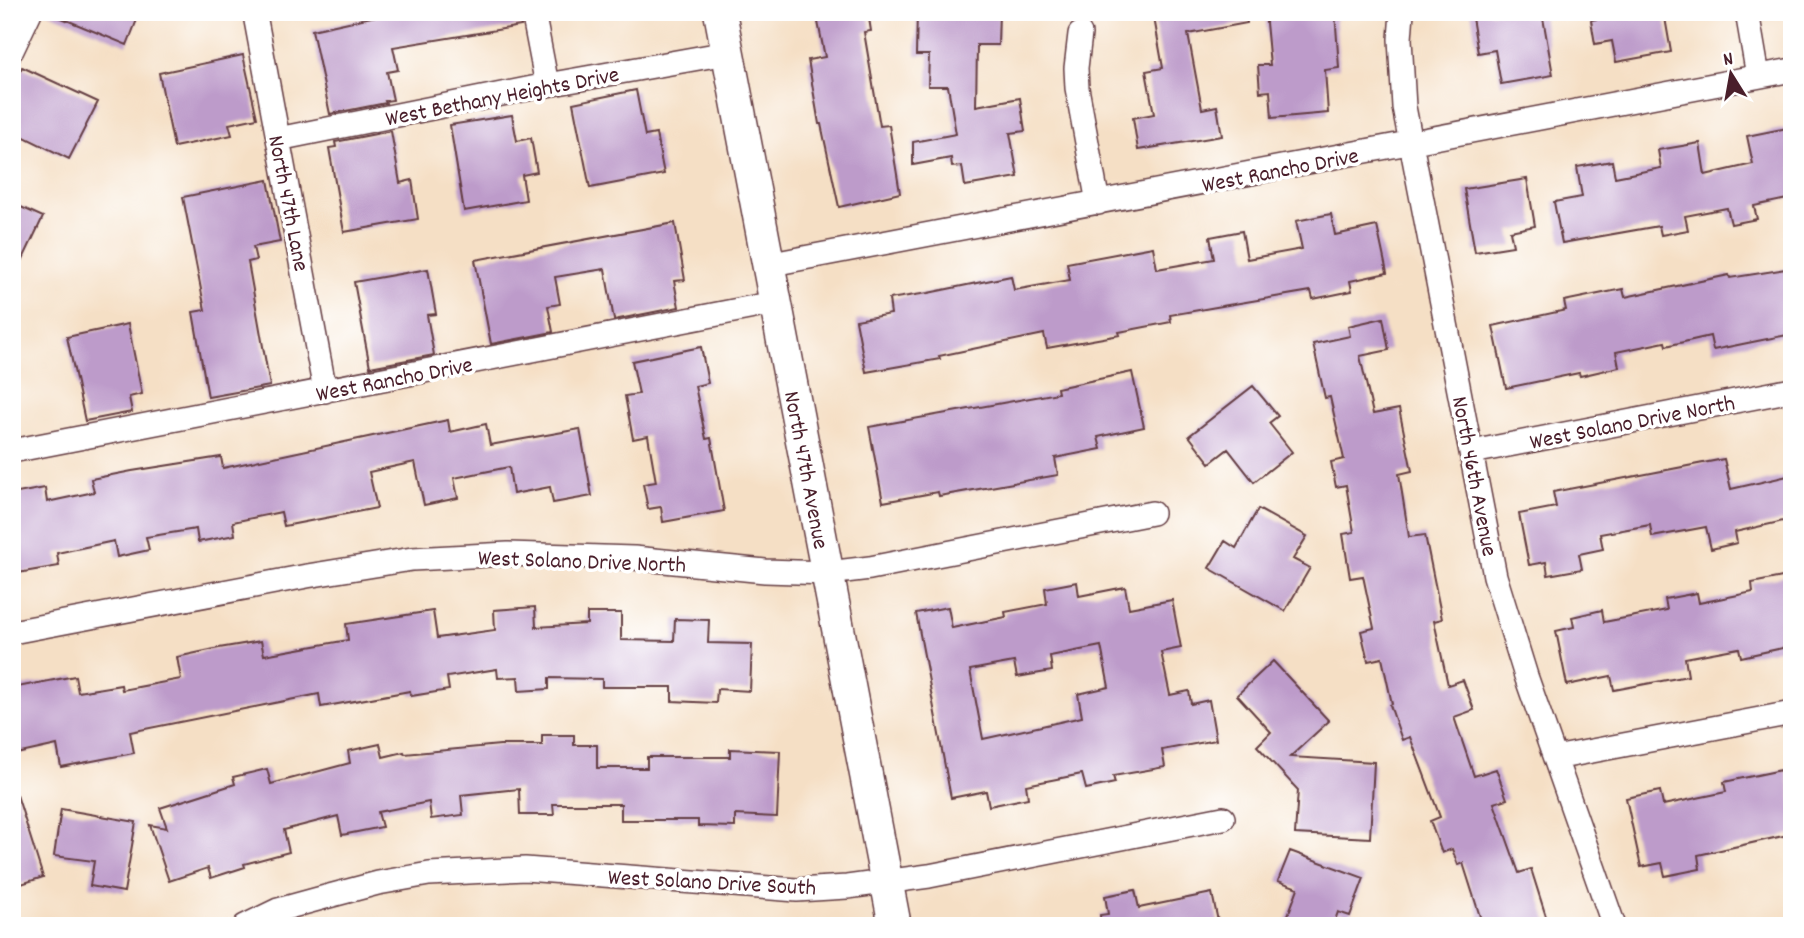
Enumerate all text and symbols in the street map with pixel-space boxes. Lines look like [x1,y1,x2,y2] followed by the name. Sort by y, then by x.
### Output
[1696,38,1766,108] north arrow
[1721,47,1736,75] text: N
[383,60,622,137] street label: West Bethany Heights Drive
[257,133,316,275] street label: North 47th Lane
[1199,141,1362,204] street label: West Rancho Drive
[313,350,476,413] street label: West Rancho Drive
[1527,388,1738,461] street label: West Solano Drive North
[773,389,835,552] street label: North 47th Avenue
[1441,394,1504,560] street label: North 46th Avenue
[477,543,687,584] street label: West Solano Drive North
[607,863,817,906] street label: West Solano Drive South

